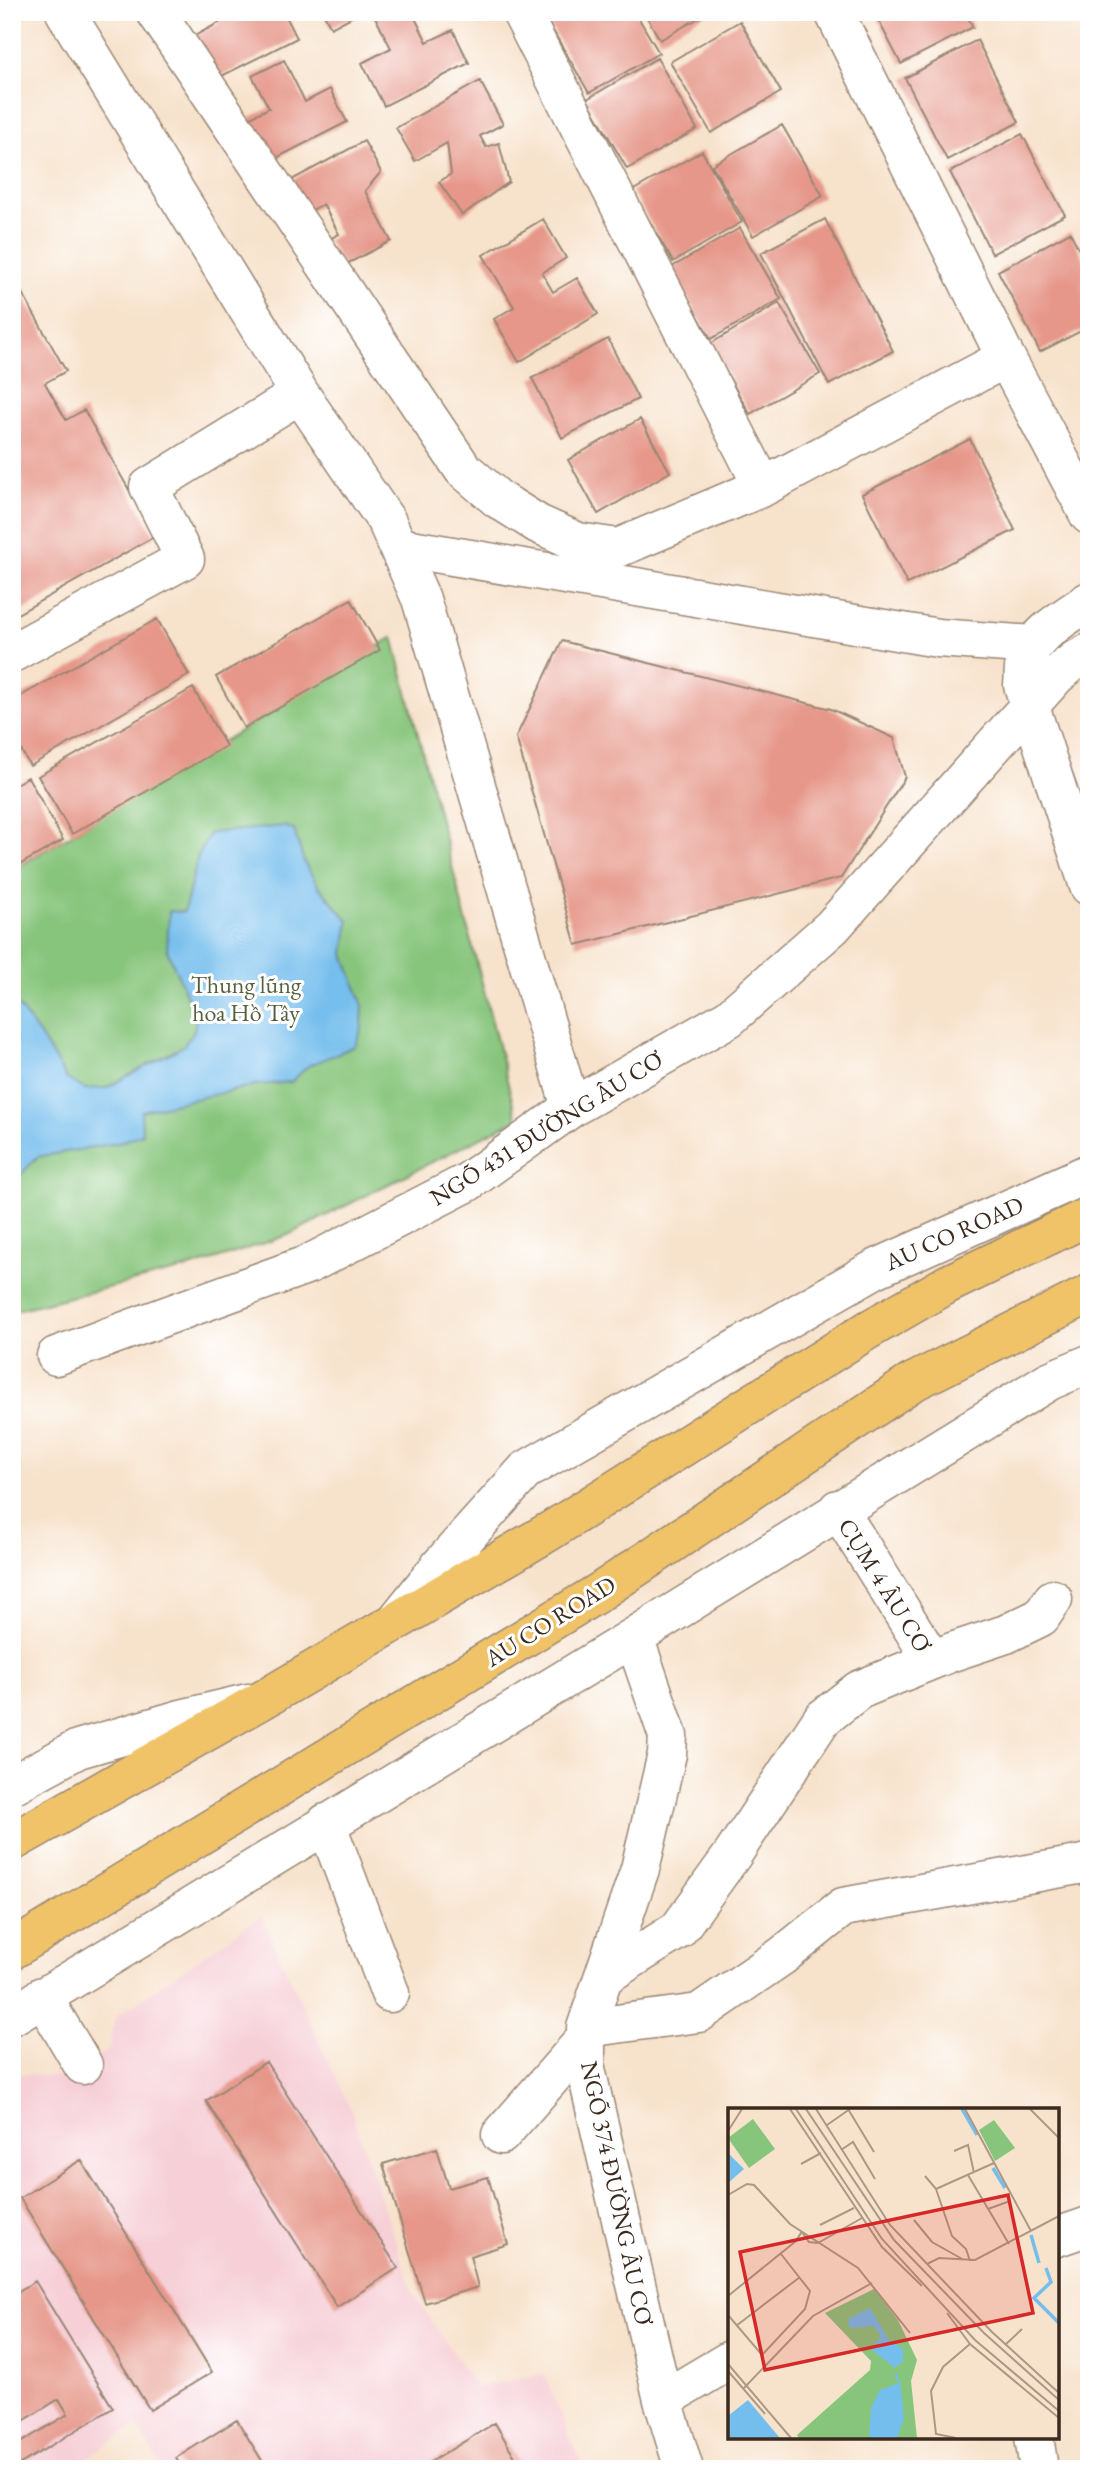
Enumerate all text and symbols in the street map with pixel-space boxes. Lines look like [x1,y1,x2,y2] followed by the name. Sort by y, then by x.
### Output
[191,969,302,1028] park label: Thung lũng hoa Hồ Tây
[424,1043,669,1212] street label: NGÕ 431 ĐƯỜNG ÂU CƠ
[879,1189,1028,1278] street label: AU CO ROAD
[832,1512,939,1658] street label: CỤM 4 ÂU CƠ
[478,1568,621,1674] street label: AU CO ROAD
[574,2058,660,2328] street label: NGÕ 374 ĐƯỜNG ÂU CƠ
[728,2108,1059,2439] inset map

